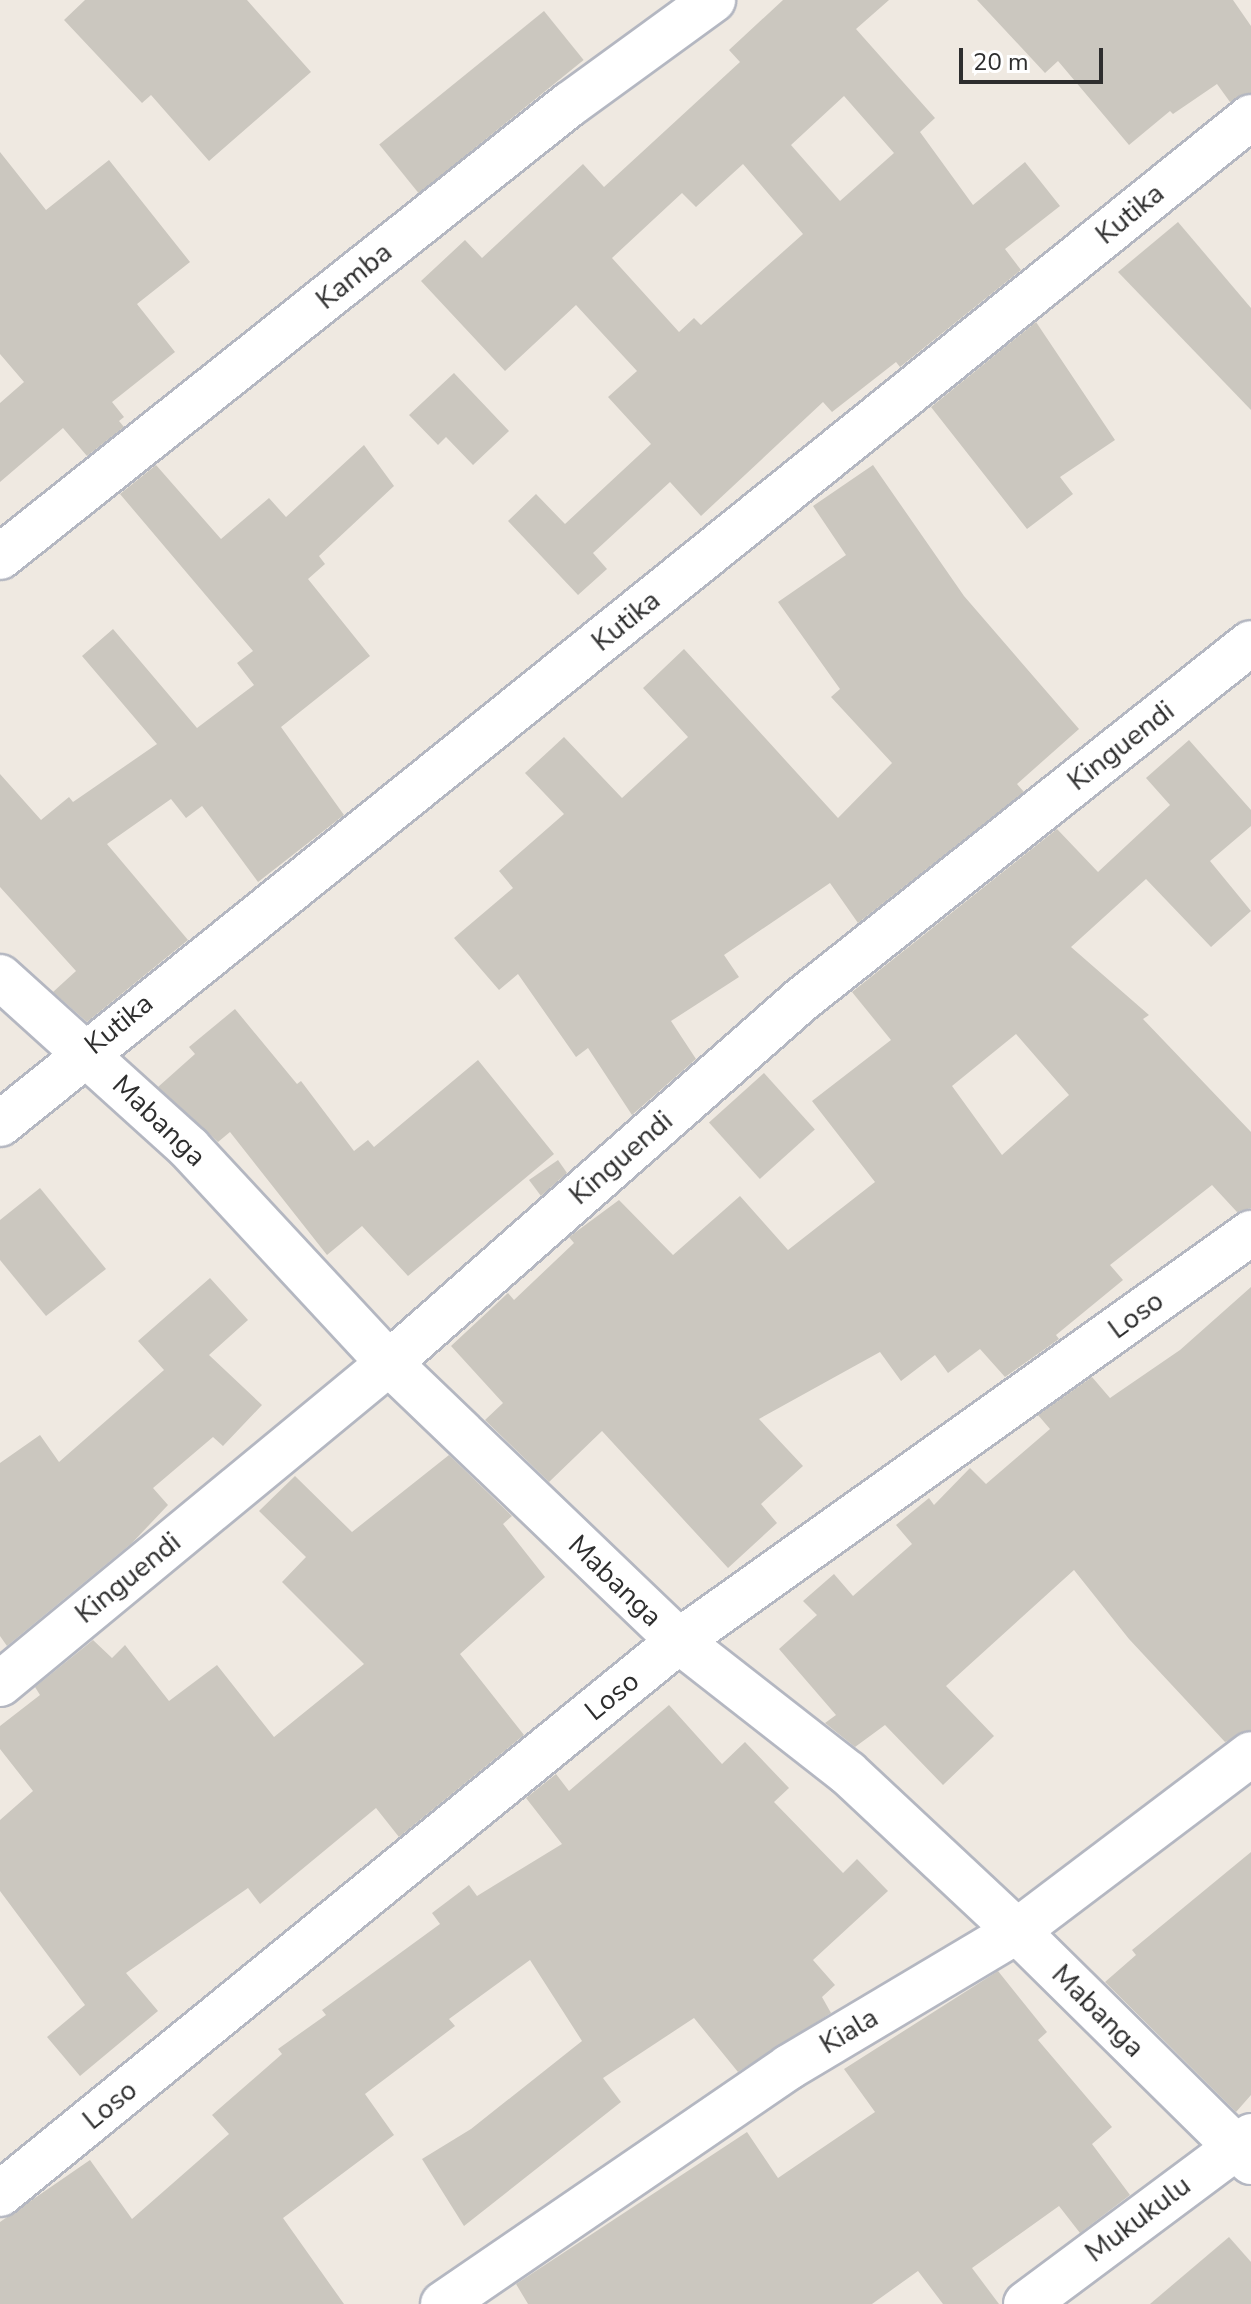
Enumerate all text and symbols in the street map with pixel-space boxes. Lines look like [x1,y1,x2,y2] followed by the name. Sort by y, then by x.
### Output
[963,32,1107,82] scale bar
[973,46,1029,78] text: 20 m
[1089,176,1171,252] street label: Kutika
[309,235,399,317] street label: Kamba
[585,583,667,659] street label: Kutika
[1061,694,1181,798] street label: Kinguendi
[78,986,160,1062] street label: Kutika
[105,1068,213,1174] street label: Mabanga
[563,1104,679,1212] street label: Kinguendi
[1102,1284,1170,1346] street label: Loso
[69,1525,187,1631] street label: Kinguendi
[561,1528,669,1634] street label: Mabanga
[578,1664,646,1728] street label: Loso
[1045,1958,1151,2064] street label: Mabanga
[814,2001,884,2061] street label: Kiala
[76,2073,144,2137] street label: Loso
[1079,2169,1197,2269] street label: Mukukulu

